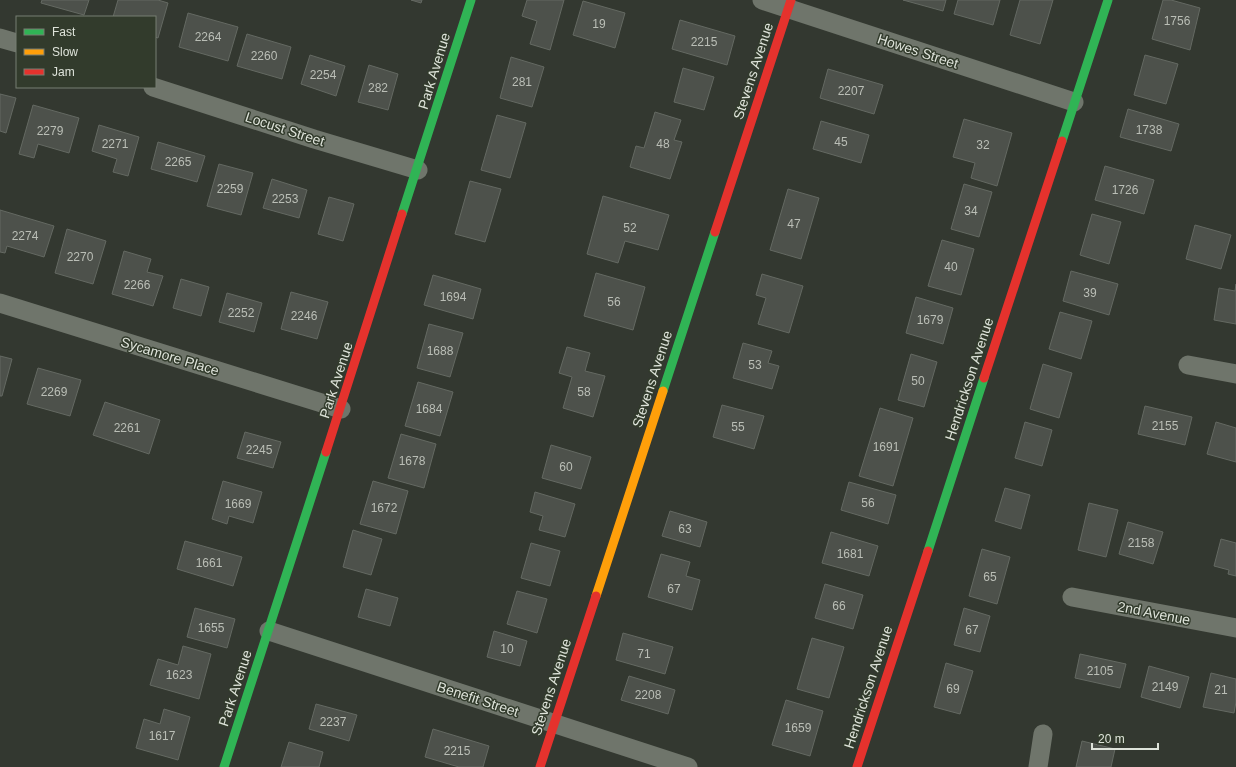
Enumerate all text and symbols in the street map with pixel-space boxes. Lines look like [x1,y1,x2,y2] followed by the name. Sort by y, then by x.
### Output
[1164,14,1191,28] house number: 1756
[16,16,156,88] legend
[592,17,606,31] house number: 19
[730,20,776,121] street label: Stevens Avenue
[52,25,76,39] text: Fast
[195,30,222,44] house number: 2264
[876,30,961,72] street label: Howes Street
[415,31,453,111] street label: Park Avenue
[691,35,718,49] house number: 2215
[52,45,78,59] text: Slow
[251,49,278,63] house number: 2260
[52,65,75,79] text: Jam
[310,68,337,82] house number: 2254
[512,75,532,89] house number: 281
[368,81,388,95] house number: 282
[838,84,865,98] house number: 2207
[243,109,327,149] street label: Locust Street
[1136,123,1163,137] house number: 1738
[37,124,64,138] house number: 2279
[834,135,848,149] house number: 45
[102,137,129,151] house number: 2271
[656,137,670,151] house number: 48
[976,138,990,152] house number: 32
[165,155,192,169] house number: 2265
[217,182,244,196] house number: 2259
[1112,183,1139,197] house number: 1726
[272,192,299,206] house number: 2253
[964,204,978,218] house number: 34
[787,217,801,231] house number: 47
[623,221,637,235] house number: 52
[12,229,39,243] house number: 2274
[67,250,94,264] house number: 2270
[944,260,958,274] house number: 40
[124,278,151,292] house number: 2266
[1083,286,1097,300] house number: 39
[440,290,467,304] house number: 1694
[607,295,621,309] house number: 56
[228,306,255,320] house number: 2252
[291,309,318,323] house number: 2246
[917,313,944,327] house number: 1679
[942,315,996,442] street label: Hendrickson Avenue
[629,328,675,429] street label: Stevens Avenue
[119,333,221,379] street label: Sycamore Place
[316,340,356,420] street label: Park Avenue
[427,344,454,358] house number: 1688
[748,358,762,372] house number: 53
[911,374,925,388] house number: 50
[41,385,68,399] house number: 2269
[577,385,591,399] house number: 58
[416,402,443,416] house number: 1684
[1152,419,1179,433] house number: 2155
[731,420,745,434] house number: 55
[114,421,141,435] house number: 2261
[873,440,900,454] house number: 1691
[246,443,273,457] house number: 2245
[399,454,426,468] house number: 1678
[559,460,573,474] house number: 60
[861,496,875,510] house number: 56
[225,497,252,511] house number: 1669
[371,501,398,515] house number: 1672
[678,522,692,536] house number: 63
[1128,536,1155,550] house number: 2158
[837,547,864,561] house number: 1681
[196,556,223,570] house number: 1661
[983,570,997,584] house number: 65
[667,582,681,596] house number: 67
[1116,598,1192,628] street label: 2nd Avenue
[832,599,846,613] house number: 66
[198,621,225,635] house number: 1655
[841,623,895,750] street label: Hendrickson Avenue
[965,623,979,637] house number: 67
[528,636,574,737] street label: Stevens Avenue
[500,642,514,656] house number: 10
[637,647,651,661] house number: 71
[215,648,255,728] street label: Park Avenue
[1087,664,1114,678] house number: 2105
[166,668,193,682] house number: 1623
[435,678,521,720] street label: Benefit Street
[1152,680,1179,694] house number: 2149
[946,682,960,696] house number: 69
[1214,683,1228,697] house number: 21
[635,688,662,702] house number: 2208
[320,715,347,729] house number: 2237
[785,721,812,735] house number: 1659
[1092,725,1158,751] scale bar
[149,729,176,743] house number: 1617
[1098,732,1125,746] text: 20 m
[444,744,471,758] house number: 2215

